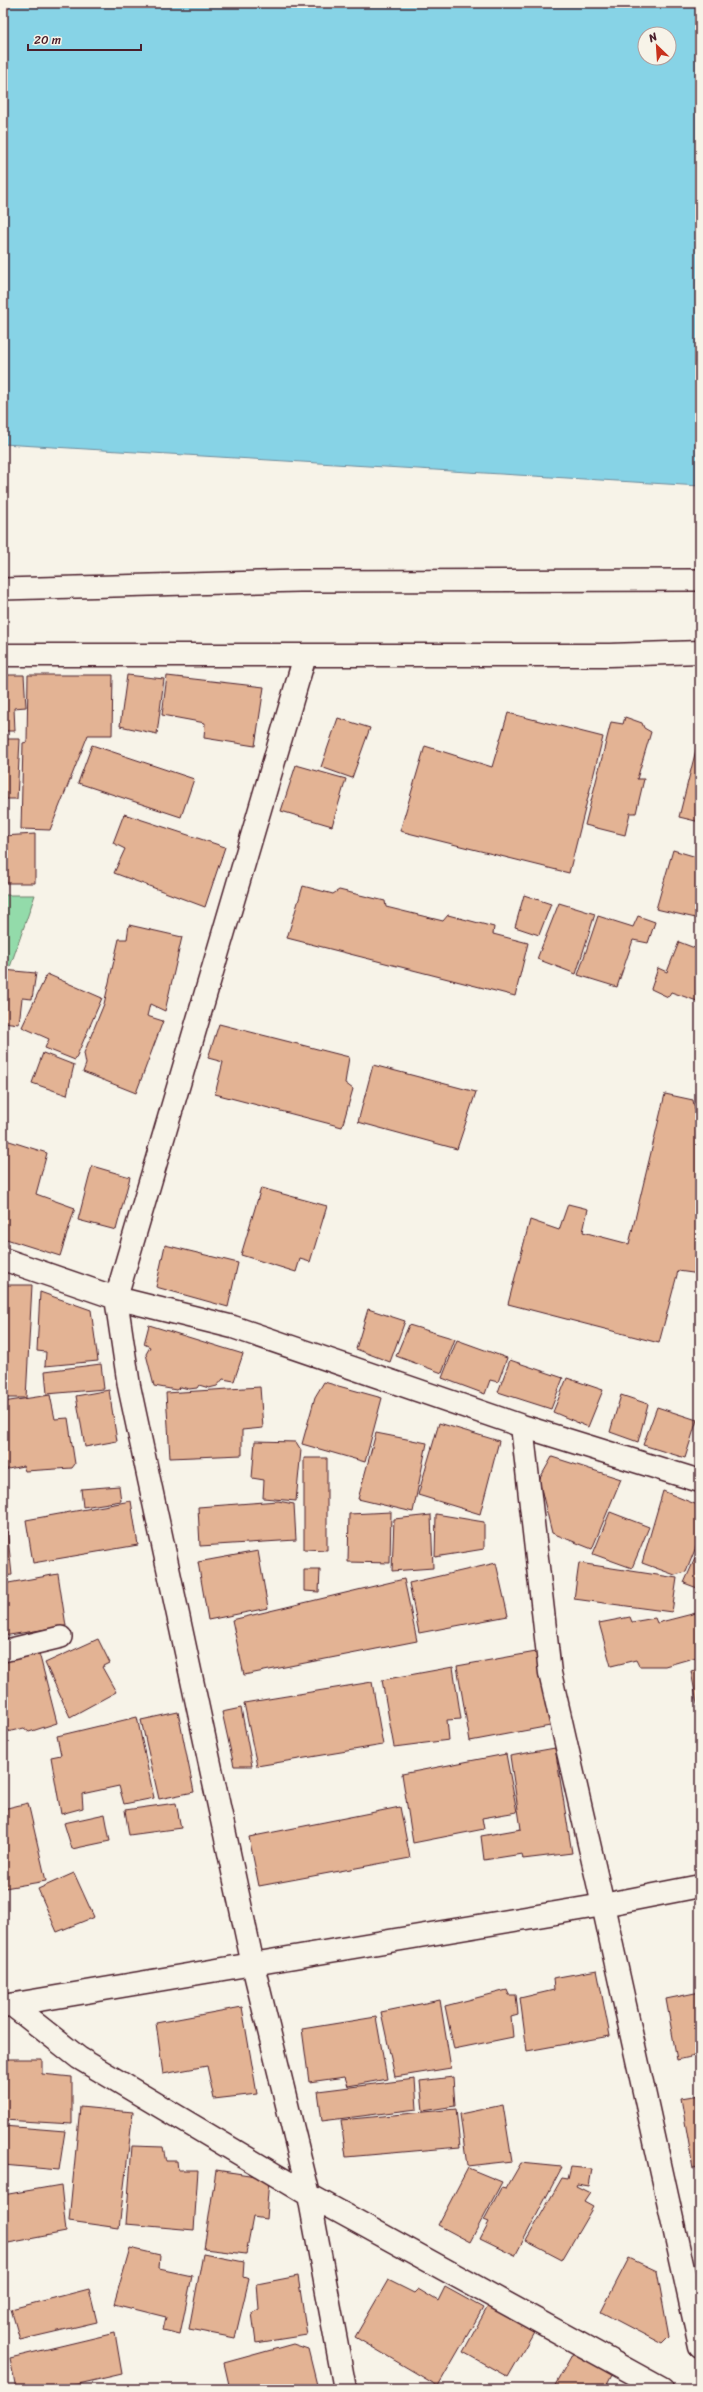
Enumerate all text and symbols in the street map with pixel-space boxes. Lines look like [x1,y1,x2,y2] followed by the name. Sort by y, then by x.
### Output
[28,26,141,52] scale bar
[637,26,677,66] north arrow
[645,27,661,48] text: N
[34,29,61,51] text: 20 m

